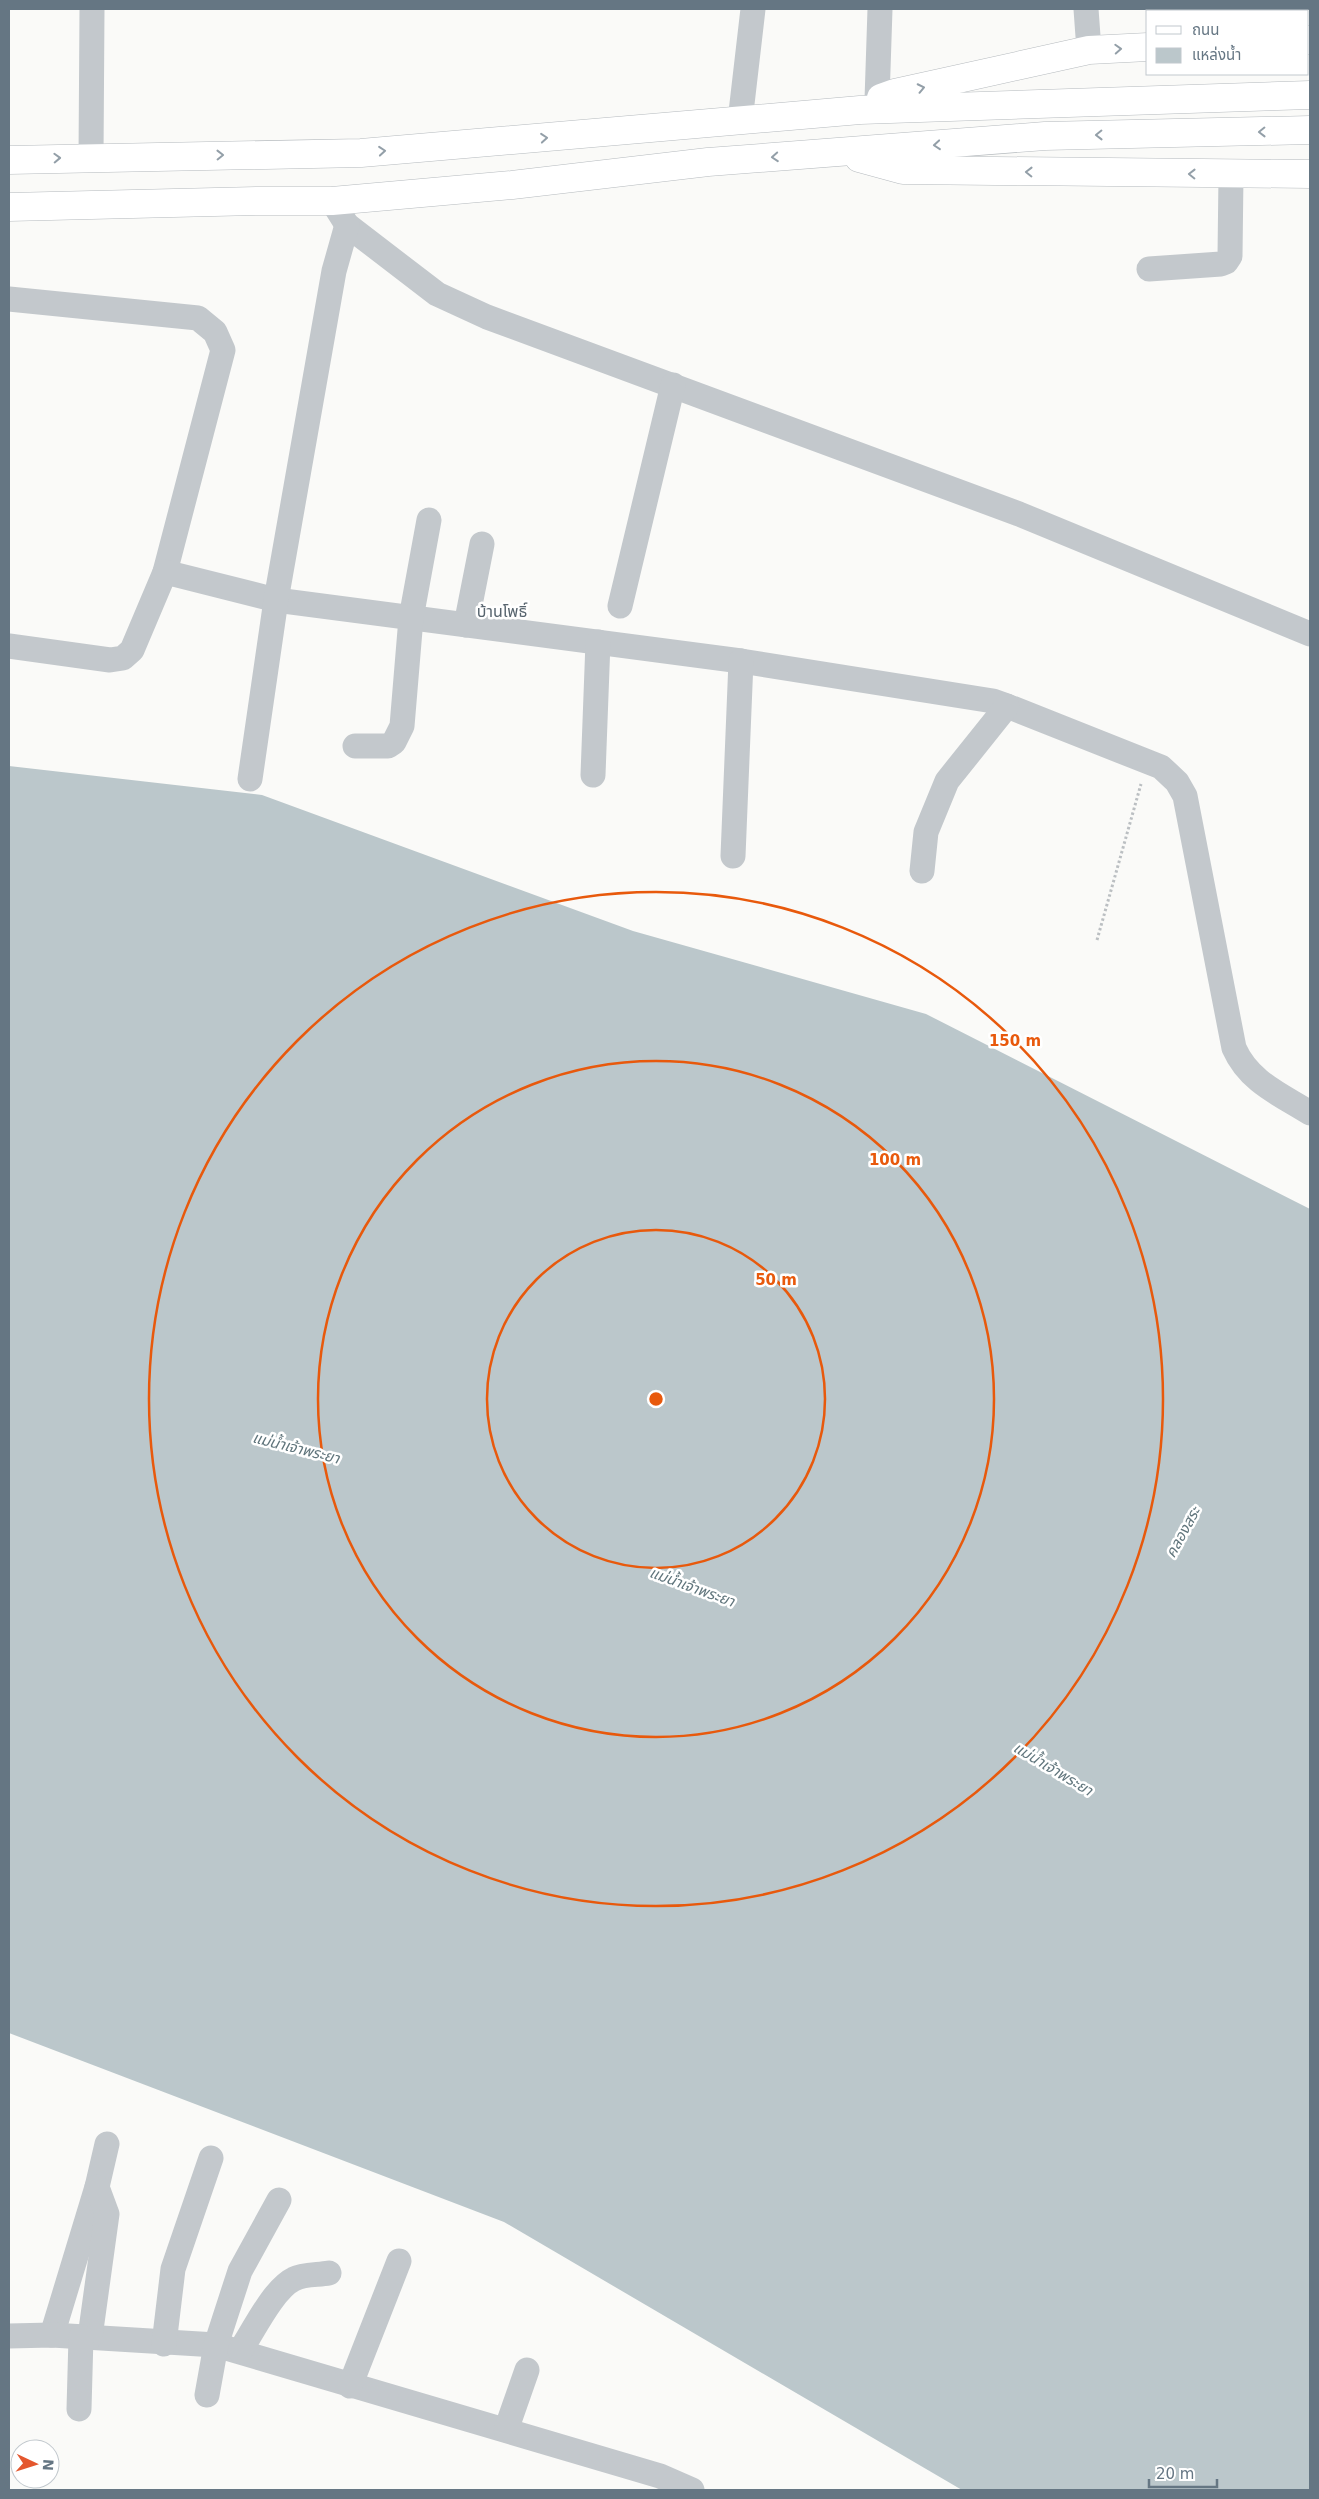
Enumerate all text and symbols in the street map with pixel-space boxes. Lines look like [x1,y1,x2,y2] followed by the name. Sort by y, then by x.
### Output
[1146,10,1309,75] legend
[1192,21,1219,39] text: ถนน
[1115,43,1123,54] one-way arrow
[1192,44,1241,64] text: แหล่งน้ำ
[917,83,926,93] one-way arrow
[1257,126,1265,137] one-way arrow
[1095,130,1102,140] one-way arrow
[541,132,549,143] one-way arrow
[933,139,941,150] one-way arrow
[379,146,387,157] one-way arrow
[216,150,224,160] one-way arrow
[771,152,779,163] one-way arrow
[54,153,62,163] one-way arrow
[1025,166,1033,177] one-way arrow
[1187,169,1195,179] one-way arrow
[477,602,527,621] district label: บ้านโพธิ์
[989,1032,1041,1050] text: 150 m
[869,1151,921,1169] text: 100 m
[755,1271,797,1289] text: 50 m
[647,1390,665,1408] centre of rings
[251,1427,343,1468] water label: แม่น้ำเจ้าพระยา
[1162,1502,1205,1561] water label: คลองสระ
[647,1561,738,1611] water label: แม่น้ำเจ้าพระยา
[1010,1737,1098,1800] water label: แม่น้ำเจ้าพระยา
[10,2439,60,2489] north arrow
[1149,2456,1216,2488] scale bar
[40,2459,56,2471] text: N
[1156,2465,1194,2483] text: 20 m

